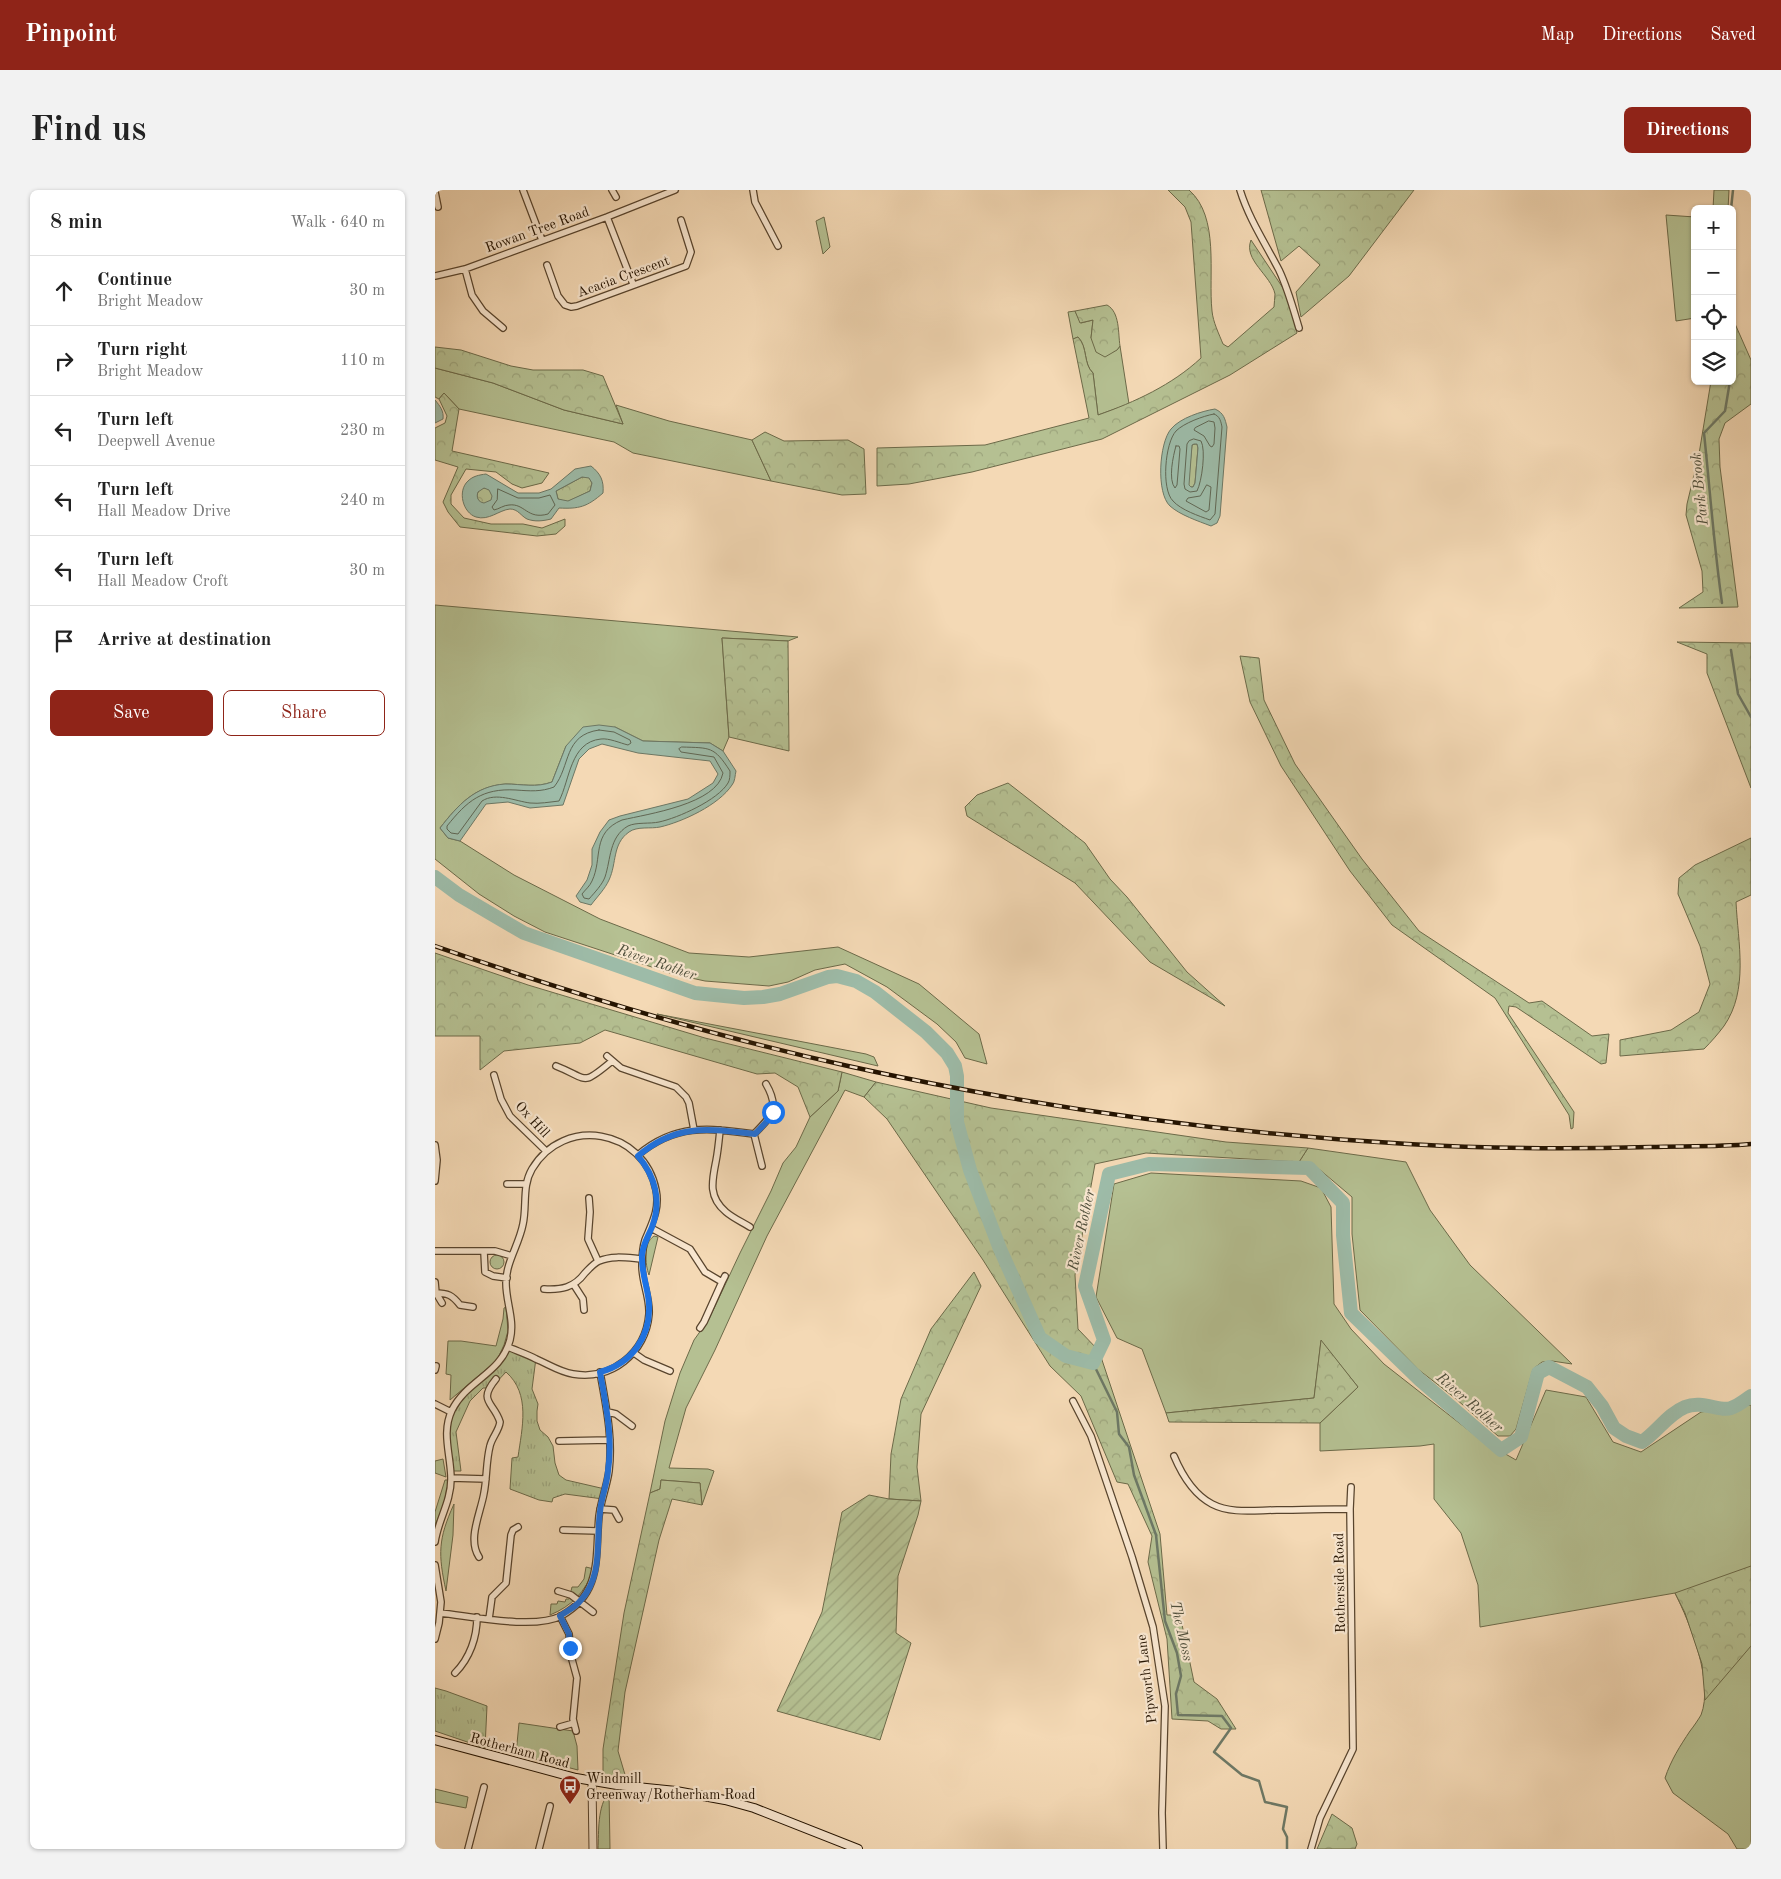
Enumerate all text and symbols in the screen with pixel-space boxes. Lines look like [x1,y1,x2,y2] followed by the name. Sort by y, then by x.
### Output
[25,23,117,47] text: Pinpoint
[1541,26,1574,44] text: Map
[1602,26,1682,44] text: Directions
[1710,26,1756,44] text: Saved
[1624,107,1751,153] button: Directions
[30,113,146,148] text: Find us
[484,205,591,255] street label: Rowan Tree Road
[1691,205,1736,385] map controls
[1691,205,1736,250] button: +
[50,212,103,233] text: 8 min
[290,215,385,231] text: Walk · 640 m
[1691,250,1736,295] button: −
[575,254,671,300] street label: Acacia Crescent
[97,271,172,290] text: Continue
[50,277,78,305] icon: ahead
[349,283,385,299] text: 30 m
[97,294,203,310] text: Bright Meadow
[1691,295,1736,340] button: locate
[1691,340,1736,385] button: layers
[97,341,187,360] text: Turn right
[50,347,78,375] icon: right
[340,353,385,369] text: 110 m
[97,364,203,380] text: Bright Meadow
[97,411,174,430] text: Turn left
[50,417,78,445] icon: left
[340,423,385,439] text: 230 m
[97,434,215,450] text: Deepwell Avenue
[1689,452,1712,527] water label: Park Brook
[97,481,174,500] text: Turn left
[50,487,78,515] icon: left
[340,493,385,509] text: 240 m
[97,504,231,520] text: Hall Meadow Drive
[97,551,174,570] text: Turn left
[50,557,78,585] icon: left
[349,563,385,579] text: 30 m
[97,574,228,590] text: Hall Meadow Croft
[50,627,78,655] icon: arrive
[97,631,271,650] text: Arrive at destination
[50,690,213,736] button: Save
[223,690,385,736] button: Share
[614,943,698,984] water label: River Rother
[512,1099,552,1140] street label: Ox Hill
[762,1101,785,1124] route start
[1066,1188,1098,1273] water label: River Rother
[1432,1370,1505,1436] water label: River Rother
[1332,1533,1348,1633] street label: Rotherside Road
[1166,1600,1195,1663] water label: The Moss
[1135,1633,1159,1724] street label: Pipworth Lane
[559,1637,582,1660] route end
[468,1731,571,1771] street label: Rotherham Road
[586,1772,756,1802] place label: Windmill Greenway/Rotherham Road
[558,1774,582,1805] bus stop icon: Windmill Greenway/Rotherham Road

